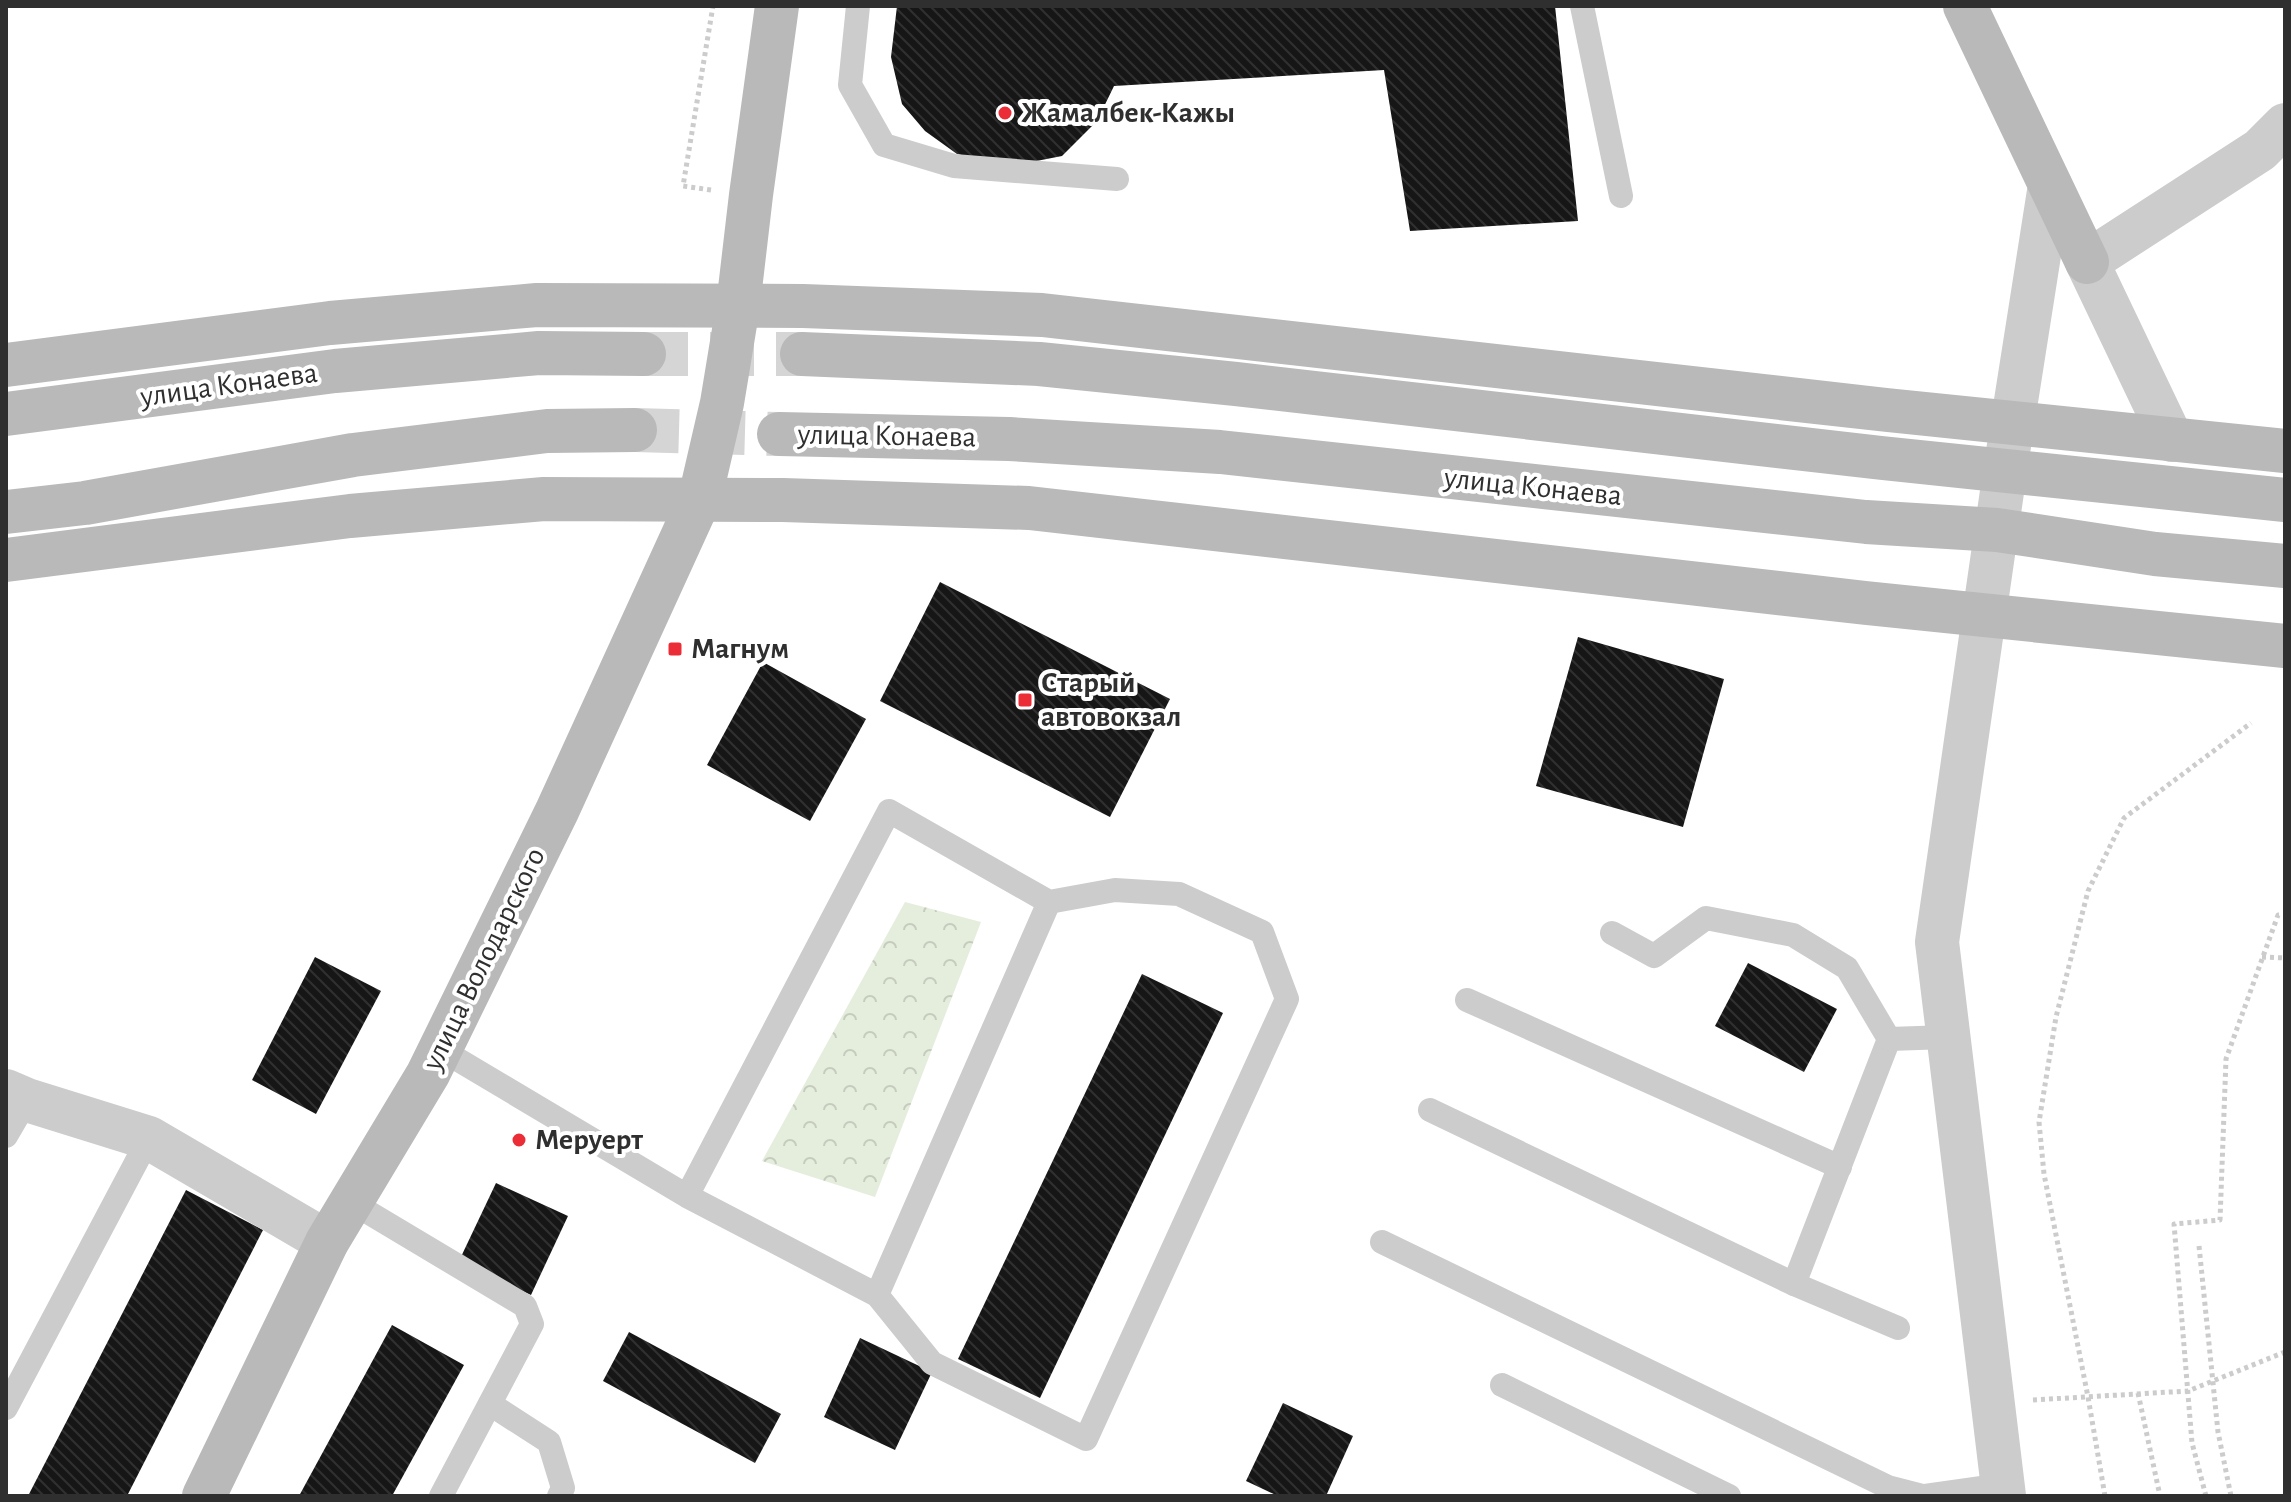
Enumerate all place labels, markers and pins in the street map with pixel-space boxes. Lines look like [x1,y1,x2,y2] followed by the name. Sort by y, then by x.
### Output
[1021,98,1235,128] place label: Жамалбек-Кажы
[996,104,1014,122] marker: Жамалбек-Кажы
[691,634,789,664] place label: Магнум
[666,640,684,658] marker: Магнум
[1041,668,1182,732] place label: Старый автовокзал
[1016,691,1034,709] marker: Старый автовокзал
[535,1125,643,1155] place label: Меруерт
[510,1131,528,1149] marker: Меруерт

